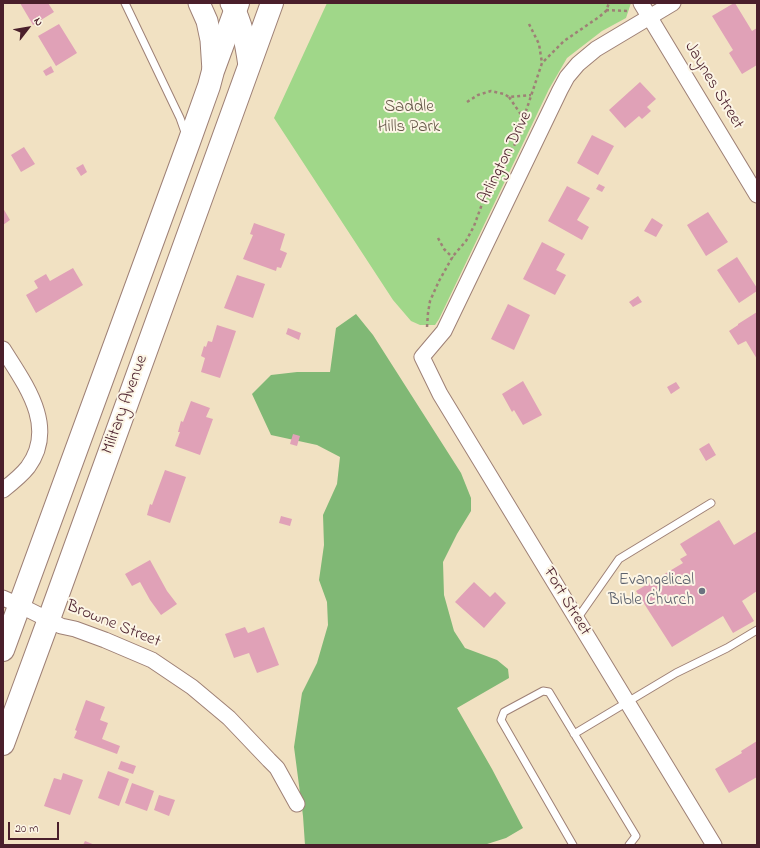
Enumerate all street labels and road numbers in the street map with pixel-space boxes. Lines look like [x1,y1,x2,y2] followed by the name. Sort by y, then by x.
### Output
[679,38,747,134] street label: Jaynes Street
[475,108,537,208] street label: Arlington Drive
[99,353,153,457] street label: Military Avenue
[538,564,594,640] street label: Fort Street
[63,597,163,653] street label: Browne Street

